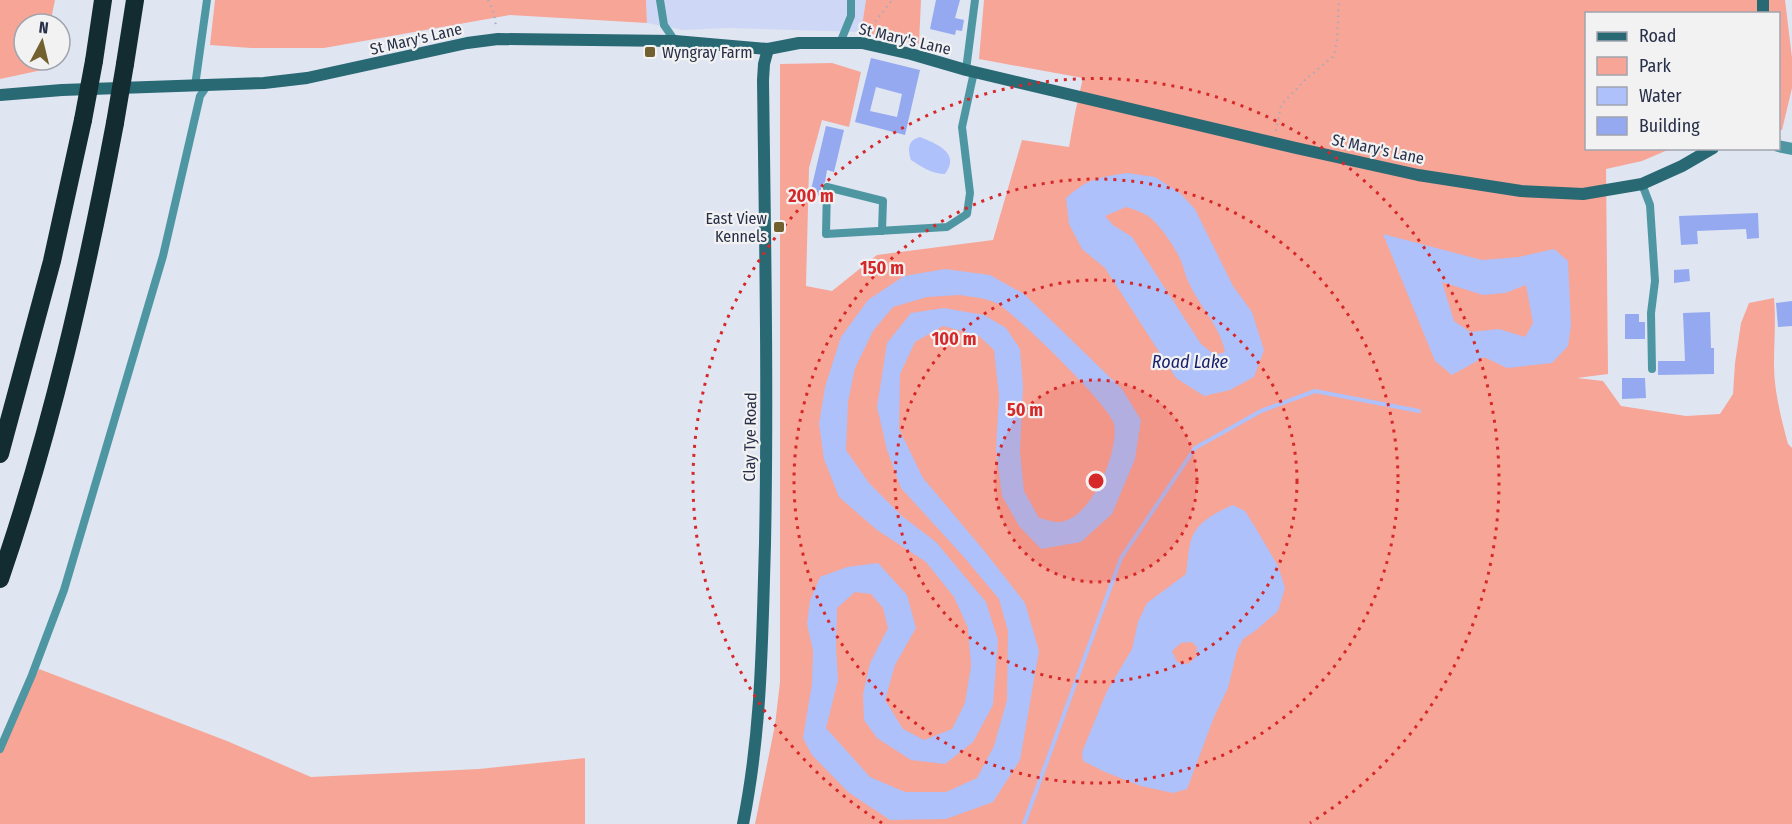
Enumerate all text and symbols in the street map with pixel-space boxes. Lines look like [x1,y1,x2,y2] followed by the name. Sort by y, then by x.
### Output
[12,12,72,72] north arrow
[1585,12,1780,150] legend
[38,18,50,38] text: N
[368,19,464,59] street label: St Mary's Lane
[857,19,953,59] street label: St Mary's Lane
[1639,25,1676,47] text: Road
[662,43,752,62] place label: Wyngray Farm
[643,45,657,59] marker: Wyngray Farm
[1639,55,1672,77] text: Park
[1639,85,1682,107] text: Water
[1639,115,1700,137] text: Building
[1330,130,1426,168] street label: St Mary's Lane
[787,185,834,207] text: 200 m
[706,209,768,246] place label: East View Kennels
[772,220,786,234] marker: East View Kennels
[860,257,904,279] text: 150 m
[932,328,976,350] text: 100 m
[1152,351,1229,373] water label: Road Lake
[740,392,760,482] street label: Clay Tye Road
[1007,399,1043,421] text: 50 m
[1086,471,1106,491] centre of rings

